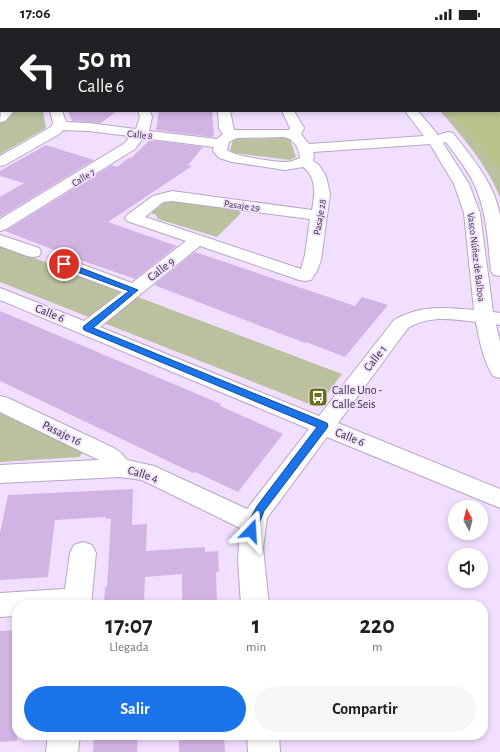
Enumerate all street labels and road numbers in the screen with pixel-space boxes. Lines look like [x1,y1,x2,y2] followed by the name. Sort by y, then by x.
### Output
[126,128,154,142] street label: Calle 8
[70,167,97,189] street label: Calle 7
[312,198,328,236] street label: Pasaje 28
[223,199,261,213] street label: Pasaje 29
[466,212,486,303] street label: Vasco Núñez de Balboa
[145,255,177,283] street label: Calle 9
[33,302,67,324] street label: Calle 6
[361,343,389,373] street label: Calle 1
[40,418,84,449] street label: Pasaje 16
[333,426,367,448] street label: Calle 6
[126,464,160,484] street label: Calle 4

